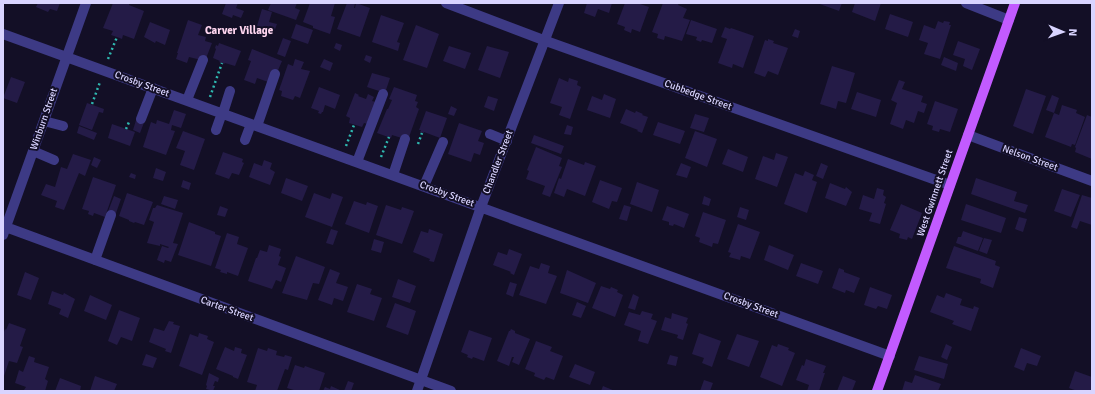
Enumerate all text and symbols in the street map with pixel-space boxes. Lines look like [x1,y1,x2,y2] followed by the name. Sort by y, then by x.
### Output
[1043,12,1083,52] north arrow
[205,24,274,37] district label: Carver Village
[1066,28,1079,36] text: N
[113,69,171,100] street label: Crosby Street
[663,77,734,113] street label: Cubbedge Street
[28,86,60,152] street label: Winburn Street
[480,128,516,195] street label: Chandler Street
[1001,142,1060,174] street label: Nelson Street
[915,148,956,238] street label: West Gwinnett Street
[418,179,476,210] street label: Crosby Street
[722,290,780,321] street label: Crosby Street
[199,294,255,324] street label: Carter Street

